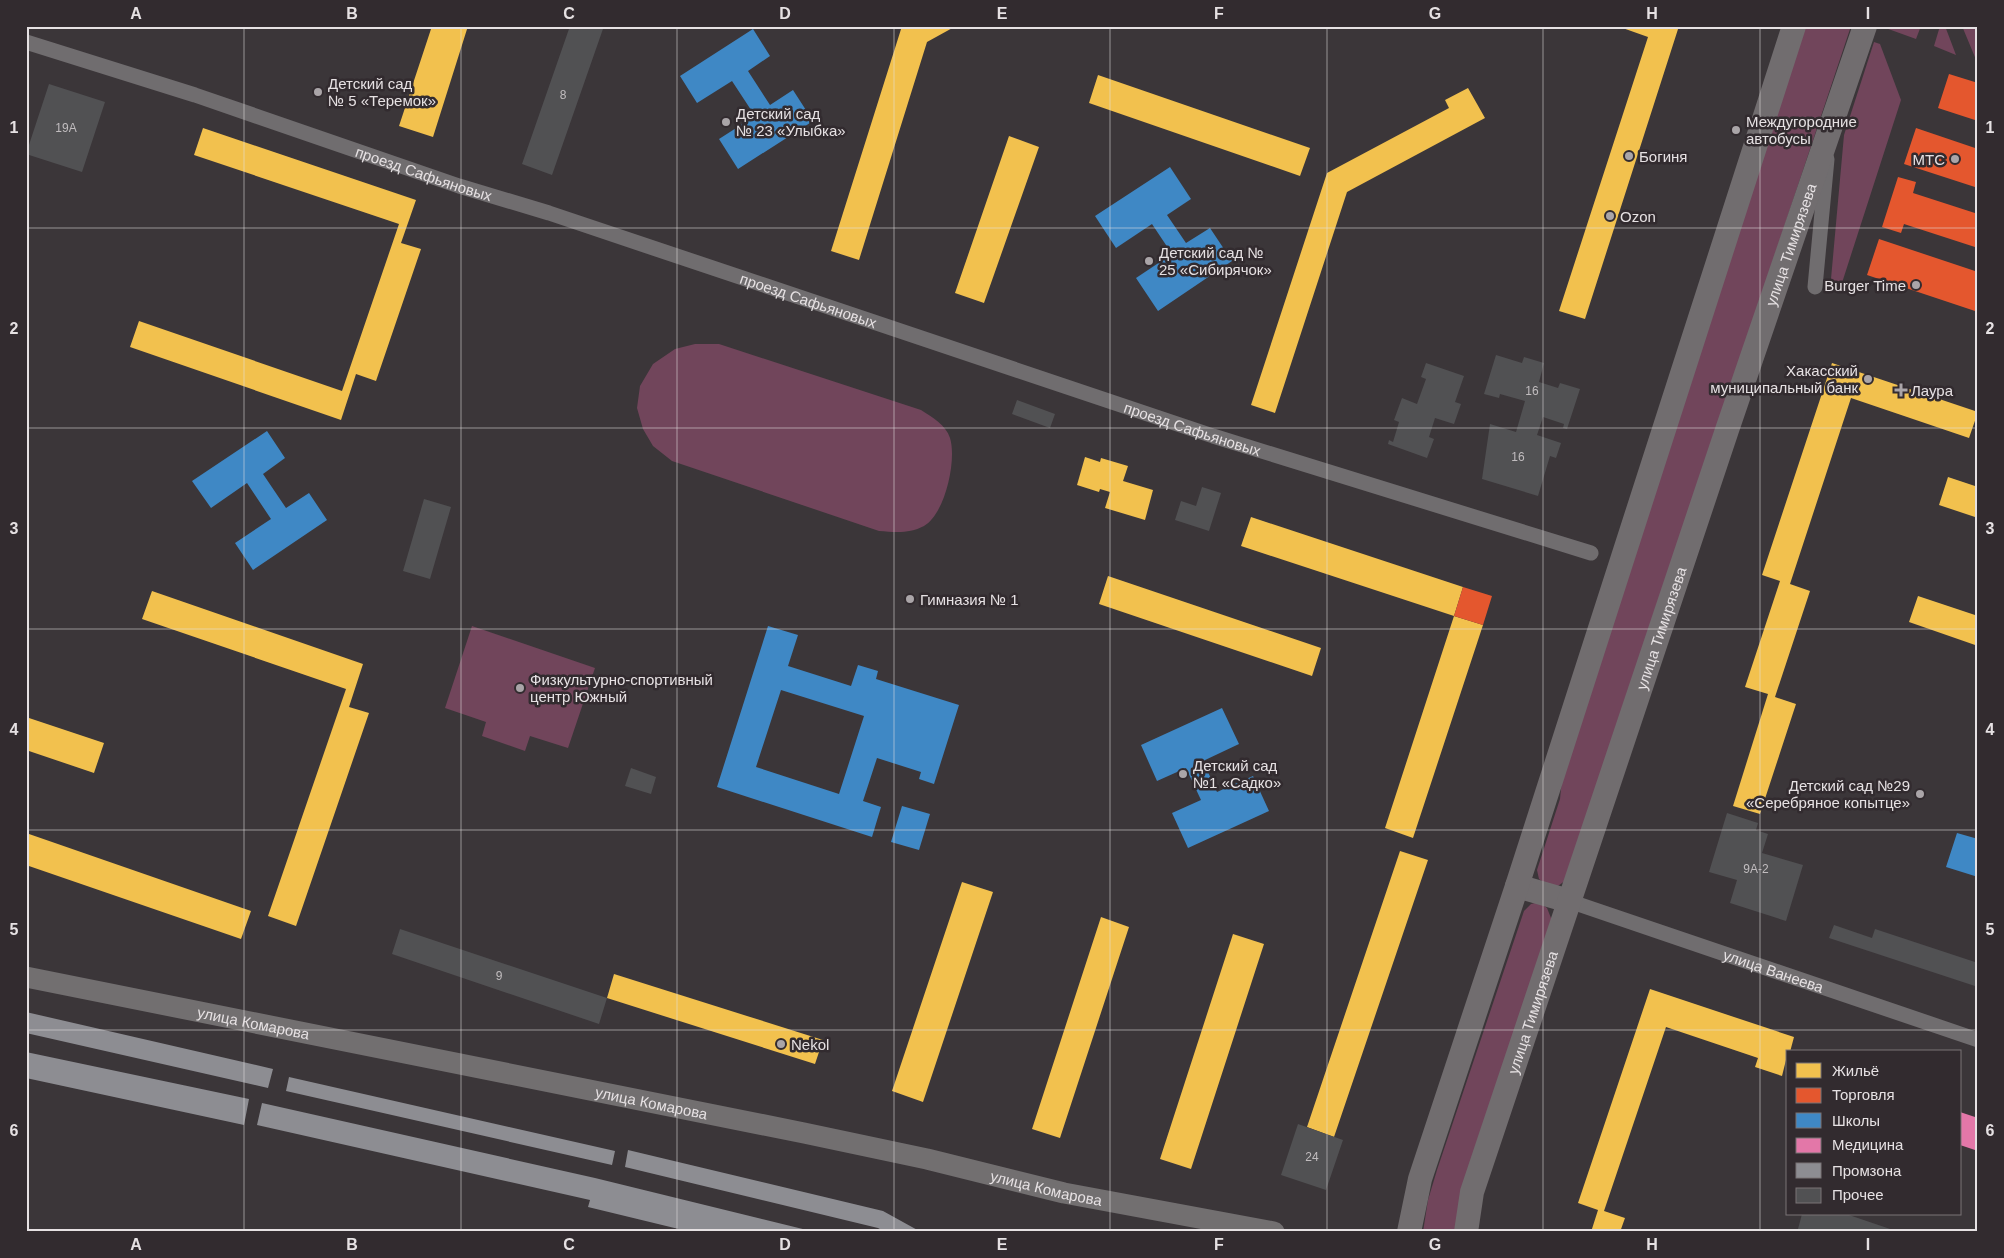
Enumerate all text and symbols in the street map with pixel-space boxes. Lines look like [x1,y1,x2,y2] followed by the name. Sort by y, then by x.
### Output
[130,5,142,22] text: A
[346,5,358,22] text: B
[563,5,575,22] text: C
[779,5,791,22] text: D
[997,5,1008,22] text: E
[1214,5,1224,22] text: F
[1429,5,1441,22] text: G
[1646,5,1658,22] text: H
[1866,5,1870,22] text: I
[328,75,436,109] place label: Детский сад № 5 «Теремок»
[312,86,324,98] marker: Детский сад № 5 «Теремок»
[560,88,567,102] house number: 8
[736,105,846,139] place label: Детский сад № 23 «Улыбка»
[1746,113,1857,147] place label: Междугородние автобусы
[720,116,732,128] marker: Детский сад № 23 «Улыбка»
[10,119,19,136] text: 1
[1986,119,1995,136] text: 1
[55,121,77,135] house number: 19А
[1730,124,1742,136] marker: Междугородние автобусы
[353,143,495,204] street label: проезд Сафьяновых
[1639,148,1687,165] place label: Богиня
[1623,150,1635,162] marker: Богиня
[1913,151,1945,168] place label: МТС
[1949,153,1961,165] marker: МТС
[1762,180,1819,308] street label: улица Тимирязева
[1620,208,1656,225] place label: Ozon
[1604,210,1616,222] marker: Ozon
[1159,244,1272,278] place label: Детский сад № 25 «Сибирячок»
[1143,255,1155,267] marker: Детский сад № 25 «Сибирячок»
[738,269,879,331] street label: проезд Сафьяновых
[1824,277,1906,294] place label: Burger Time
[1910,279,1922,291] marker: Burger Time
[10,320,19,337] text: 2
[1986,320,1995,337] text: 2
[1710,362,1858,396] place label: Хакасский муниципальный банк
[1862,373,1874,385] marker: Хакасский муниципальный банк
[1911,382,1954,399] place label: Лаура
[1525,384,1539,398] house number: 16
[1895,384,1907,396] marker: Лаура
[1122,398,1263,459] street label: проезд Сафьяновых
[1511,450,1525,464] house number: 16
[10,520,19,537] text: 3
[1986,520,1995,537] text: 3
[1632,564,1689,692] street label: улица Тимирязева
[920,591,1019,608] place label: Гимназия № 1
[904,593,916,605] marker: Гимназия № 1
[530,671,713,705] place label: Физкультурно-спортивный центр Южный
[514,682,526,694] marker: Физкультурно-спортивный центр Южный
[10,721,19,738] text: 4
[1986,721,1995,738] text: 4
[1193,757,1281,791] place label: Детский сад №1 «Cадко»
[1177,768,1189,780] marker: Детский сад №1 «Cадко»
[1746,777,1910,811] place label: Детский сад №29 «Серебряное копытце»
[1914,788,1926,800] marker: Детский сад №29 «Серебряное копытце»
[1743,862,1769,876] house number: 9А-2
[10,921,19,938] text: 5
[1986,921,1995,938] text: 5
[1721,946,1827,996] street label: улица Ванеева
[1504,948,1561,1076] street label: улица Тимирязева
[496,969,503,983] house number: 9
[196,1003,312,1042] street label: улица Комарова
[791,1036,829,1053] place label: Nekol
[775,1038,787,1050] marker: Nekol
[1786,1050,1962,1216] legend
[1832,1062,1879,1079] text: Жильё
[594,1083,710,1122] street label: улица Комарова
[1832,1086,1895,1103] text: Торговля
[1832,1112,1880,1129] text: Школы
[10,1122,19,1139] text: 6
[1986,1122,1995,1139] text: 6
[1832,1136,1904,1153] text: Медицина
[1305,1150,1319,1164] house number: 24
[1832,1162,1902,1179] text: Промзона
[989,1167,1104,1209] street label: улица Комарова
[1832,1186,1884,1203] text: Прочее
[130,1236,142,1253] text: A
[346,1236,358,1253] text: B
[563,1236,575,1253] text: C
[779,1236,791,1253] text: D
[997,1236,1008,1253] text: E
[1214,1236,1224,1253] text: F
[1429,1236,1441,1253] text: G
[1646,1236,1658,1253] text: H
[1866,1236,1870,1253] text: I

